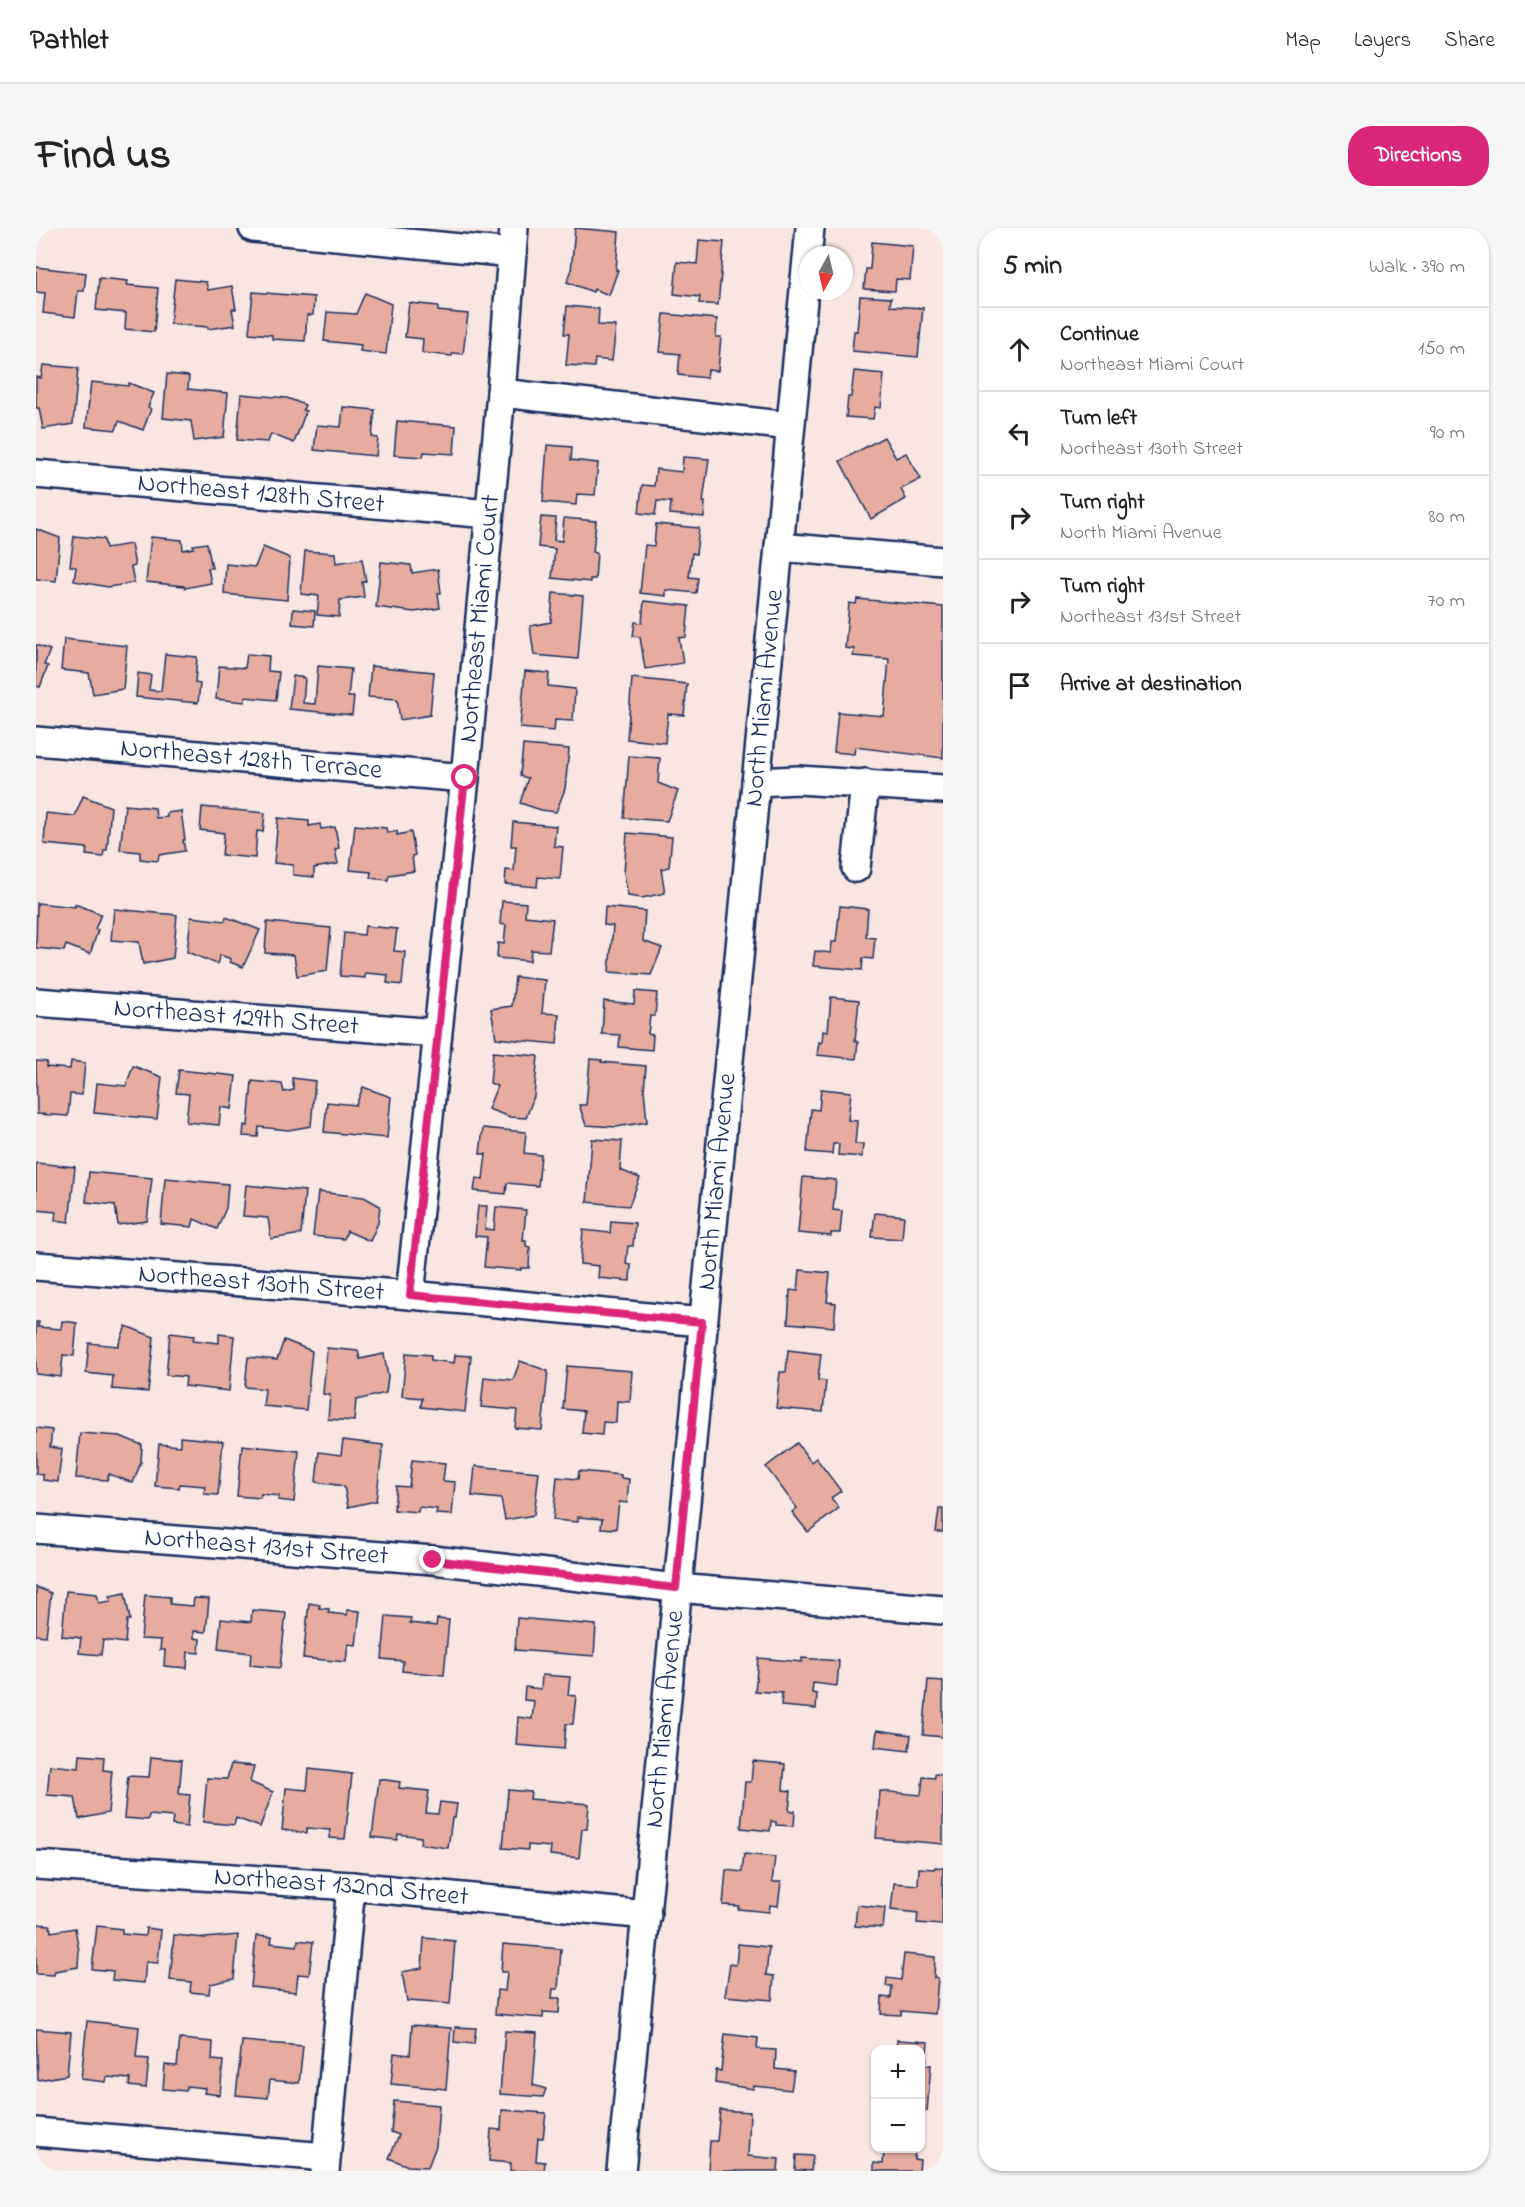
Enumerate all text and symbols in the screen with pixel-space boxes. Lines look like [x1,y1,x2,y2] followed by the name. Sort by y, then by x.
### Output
[30,21,109,62] text: Pathlet
[1285,26,1321,56] text: Map
[1354,26,1411,56] text: Layers
[1444,26,1495,56] text: Share
[36,126,171,187] text: Find us
[1348,126,1489,186] button: Directions
[799,246,853,300] north arrow
[1003,248,1062,286] text: 5 min
[1369,253,1465,282] text: Walk · 390 m
[1060,319,1139,351] text: Continue
[1003,333,1036,366] icon: ahead
[1418,335,1465,364] text: 150 m
[1060,351,1244,380] text: Northeast Miami Court
[1060,403,1137,435] text: Turn left
[1003,417,1036,450] icon: left
[1430,419,1465,448] text: 90 m
[1060,435,1243,464] text: Northeast 130th Street
[136,464,386,524] street label: Northeast 128th Street
[1060,487,1145,519] text: Turn right
[449,493,511,744] street label: Northeast Miami Court
[1003,501,1036,534] icon: right
[1428,503,1465,532] text: 80 m
[1060,519,1222,548] text: North Miami Avenue
[1060,571,1145,603] text: Turn right
[1003,585,1036,618] icon: right
[734,586,794,809] street label: North Miami Avenue
[1428,587,1465,616] text: 70 m
[1060,603,1241,632] text: Northeast 131st Street
[1003,669,1036,702] icon: arrive
[1060,669,1242,701] text: Arrive at destination
[119,729,385,790] street label: Northeast 128th Terrace
[451,764,477,790] route start
[112,989,360,1046] street label: Northeast 129th Street
[687,1070,747,1292] street label: North Miami Avenue
[137,1254,386,1312] street label: Northeast 130th Street
[143,1518,390,1576] street label: Northeast 131st Street
[419,1546,445,1572] route end
[635,1608,695,1830] street label: North Miami Avenue
[213,1857,470,1917] street label: Northeast 132nd Street
[871,2045,925,2153] map controls
[871,2045,925,2099] button: +
[871,2099,925,2153] button: −

